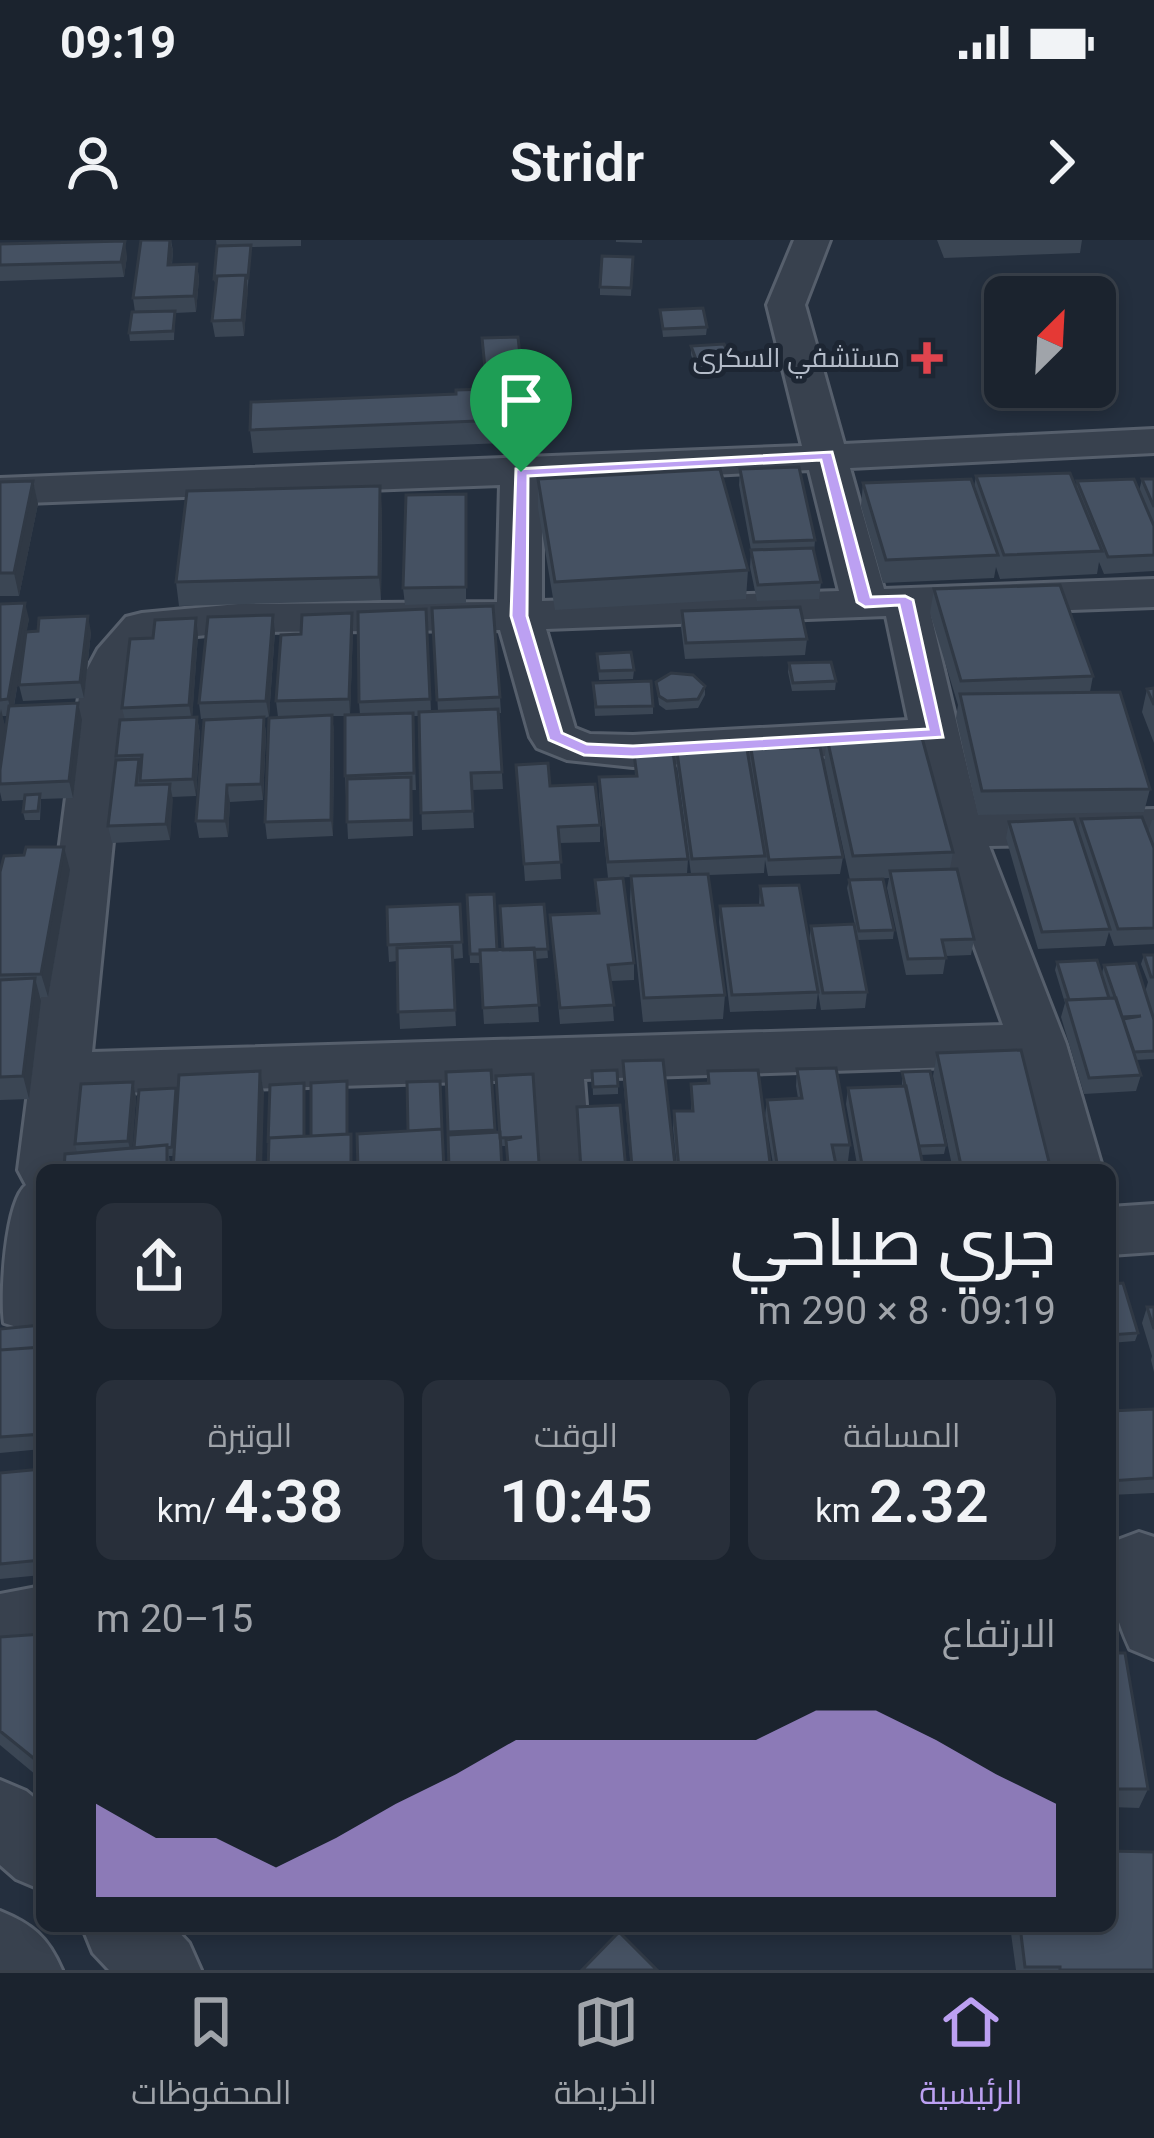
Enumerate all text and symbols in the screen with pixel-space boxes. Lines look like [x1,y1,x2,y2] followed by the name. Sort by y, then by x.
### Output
[60,16,176,69] text: 09:19
[60,129,126,195] icon: person
[1028,129,1094,195] icon: forward
[510,131,644,194] text: Stridr
[984,276,1116,408] north arrow
[984,276,1116,408] map controls
[693,342,900,379] place label: مستشفي السكرى
[911,342,943,374] marker: مستشفي السكرى
[470,349,572,472] pin
[488,367,554,433] icon: arrive
[96,1203,222,1329] button: share
[730,1204,1056,1281] text: جري صباحي
[758,1288,1056,1334] text: 09:19 · 8 × 290 m
[208,1416,292,1455] text: الوتيرة
[534,1416,618,1455] text: الوقت
[843,1416,961,1455] text: المسافة
[224,1466,343,1537] text: 4:38
[499,1466,653,1537] text: 10:45
[869,1466,989,1537] text: 2.32
[157,1491,224,1530] text: /km
[815,1491,869,1530] text: km
[96,1596,253,1642] text: 15–20 m
[942,1611,1056,1657] text: الارتفاع
[131,1989,292,2123] tab: المحفوظات
[554,1989,657,2123] tab: الخريطة
[919,1989,1023,2123] tab: الرئيسية

